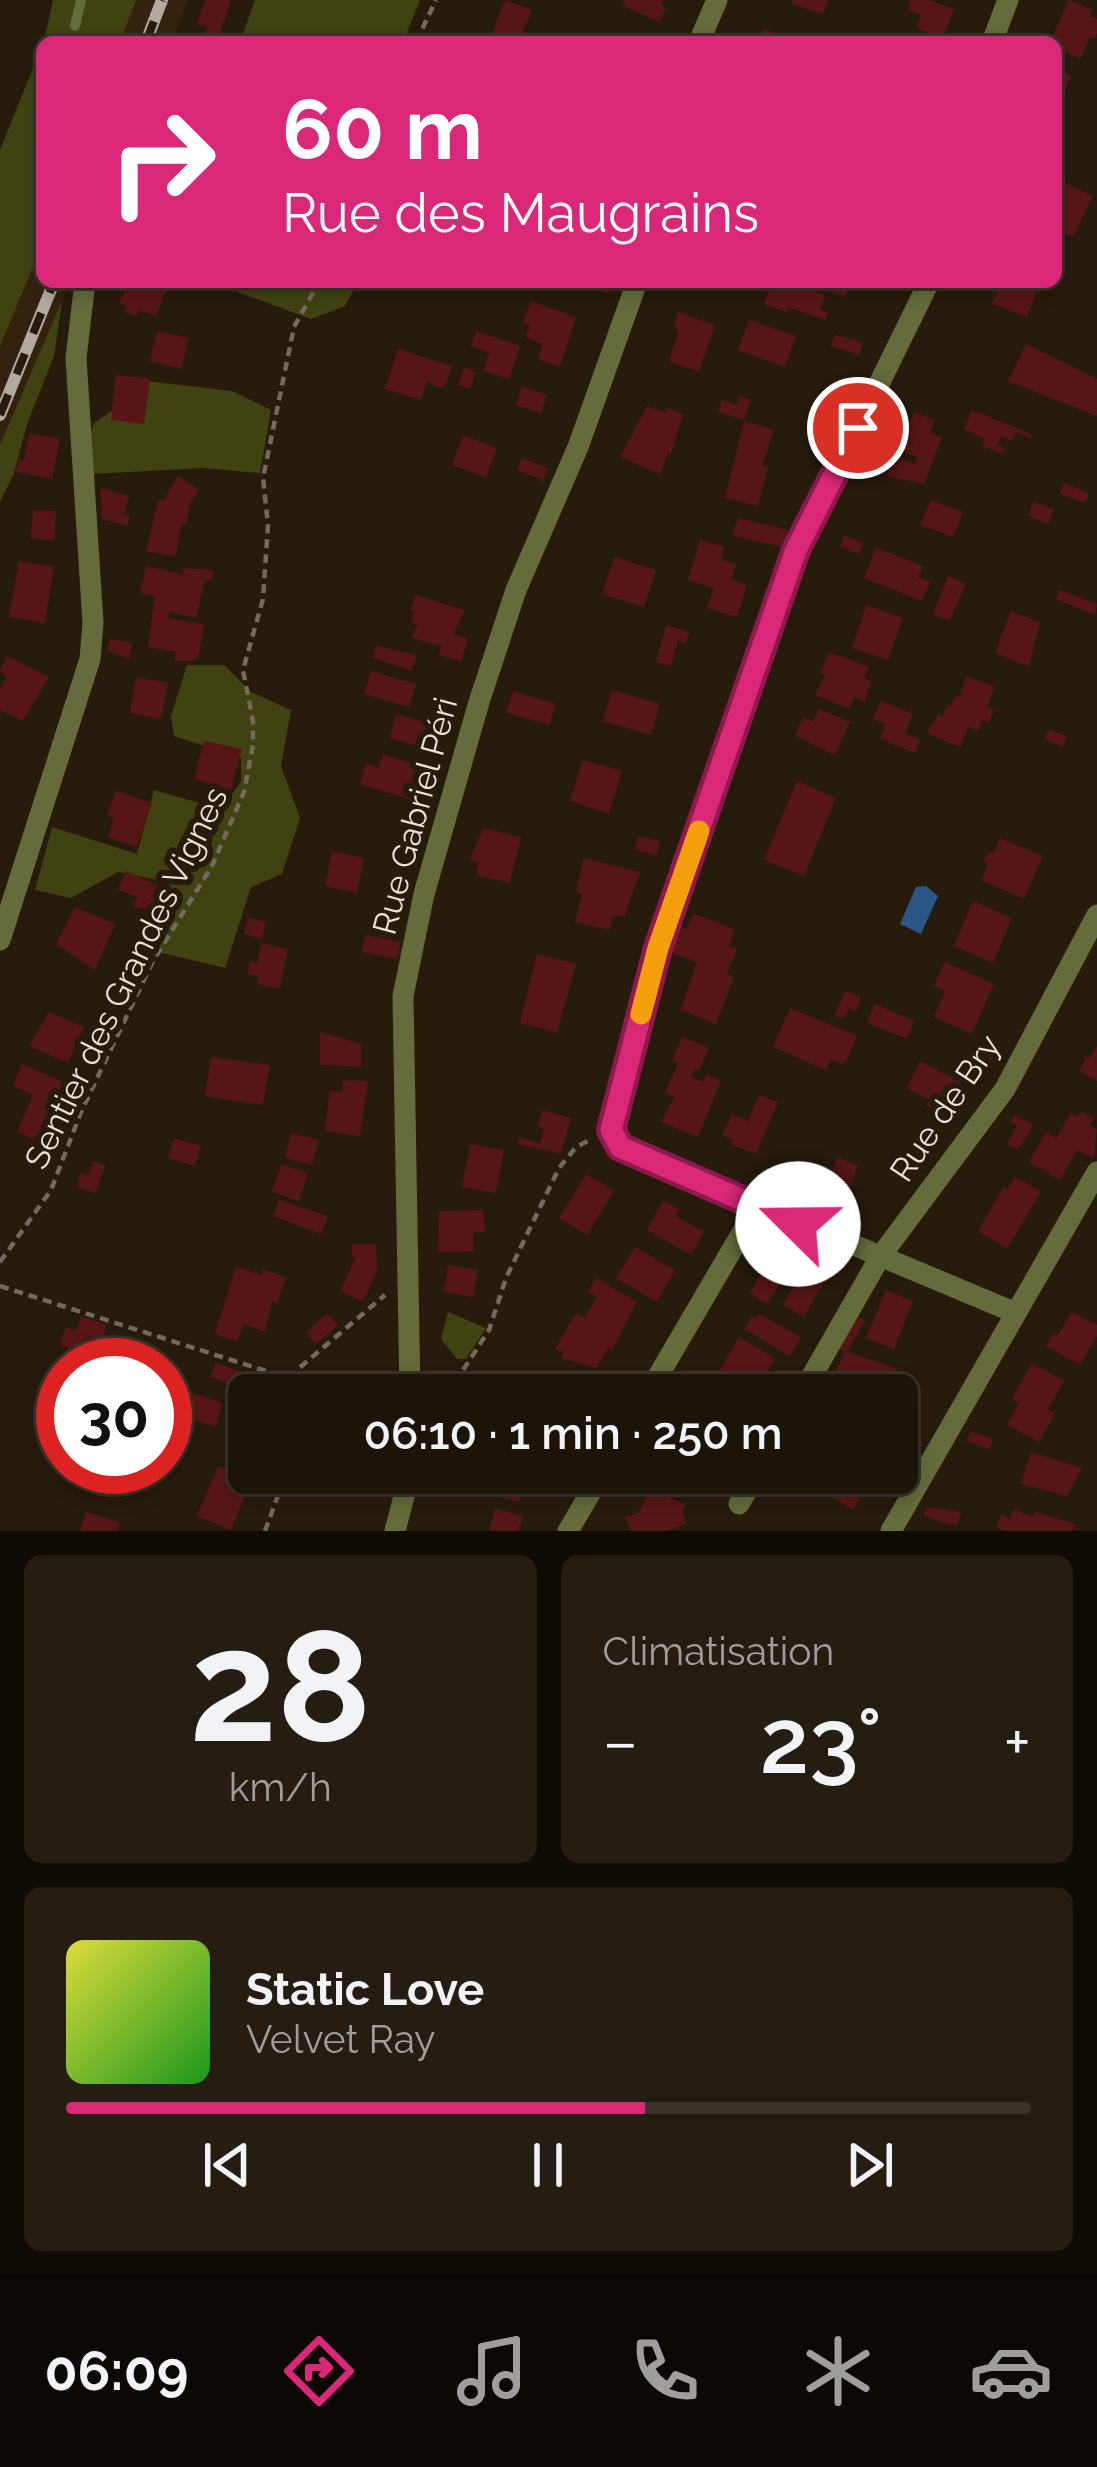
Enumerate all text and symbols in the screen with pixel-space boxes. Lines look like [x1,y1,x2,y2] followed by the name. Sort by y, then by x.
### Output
[282,80,483,179] text: 60 m
[84,84,240,240] icon: right
[282,181,759,245] text: Rue des Maugrains
[807,377,909,479] pin
[825,395,891,461] icon: arrive
[365,693,465,939] street label: Rue Gabriel Péri
[16,781,236,1175] street label: Sentier des Grandes Vignes
[882,1027,1008,1189] street label: Rue de Bry
[735,1161,861,1287] position arrow
[36,1338,192,1494] speed limit sign: 30
[363,1407,783,1460] text: 06:10 · 1 min · 250 m
[189,1594,371,1778] text: 28
[603,1628,834,1674] text: Climatisation
[760,1688,882,1794] text: 23°
[603,1703,638,1780] text: −
[1004,1703,1031,1780] text: +
[229,1764,332,1810] text: km/h
[246,1963,484,2016] text: Static Love
[246,2016,435,2062] text: Velvet Ray
[194,2132,260,2198] icon: previous
[515,2132,581,2198] icon: pause
[837,2132,903,2198] icon: next
[277,2329,361,2413] icon: directions
[450,2329,534,2413] icon: music
[623,2329,707,2413] icon: phone
[796,2329,880,2413] icon: climate
[969,2329,1053,2413] icon: car
[44,2339,189,2403] text: 06:09

